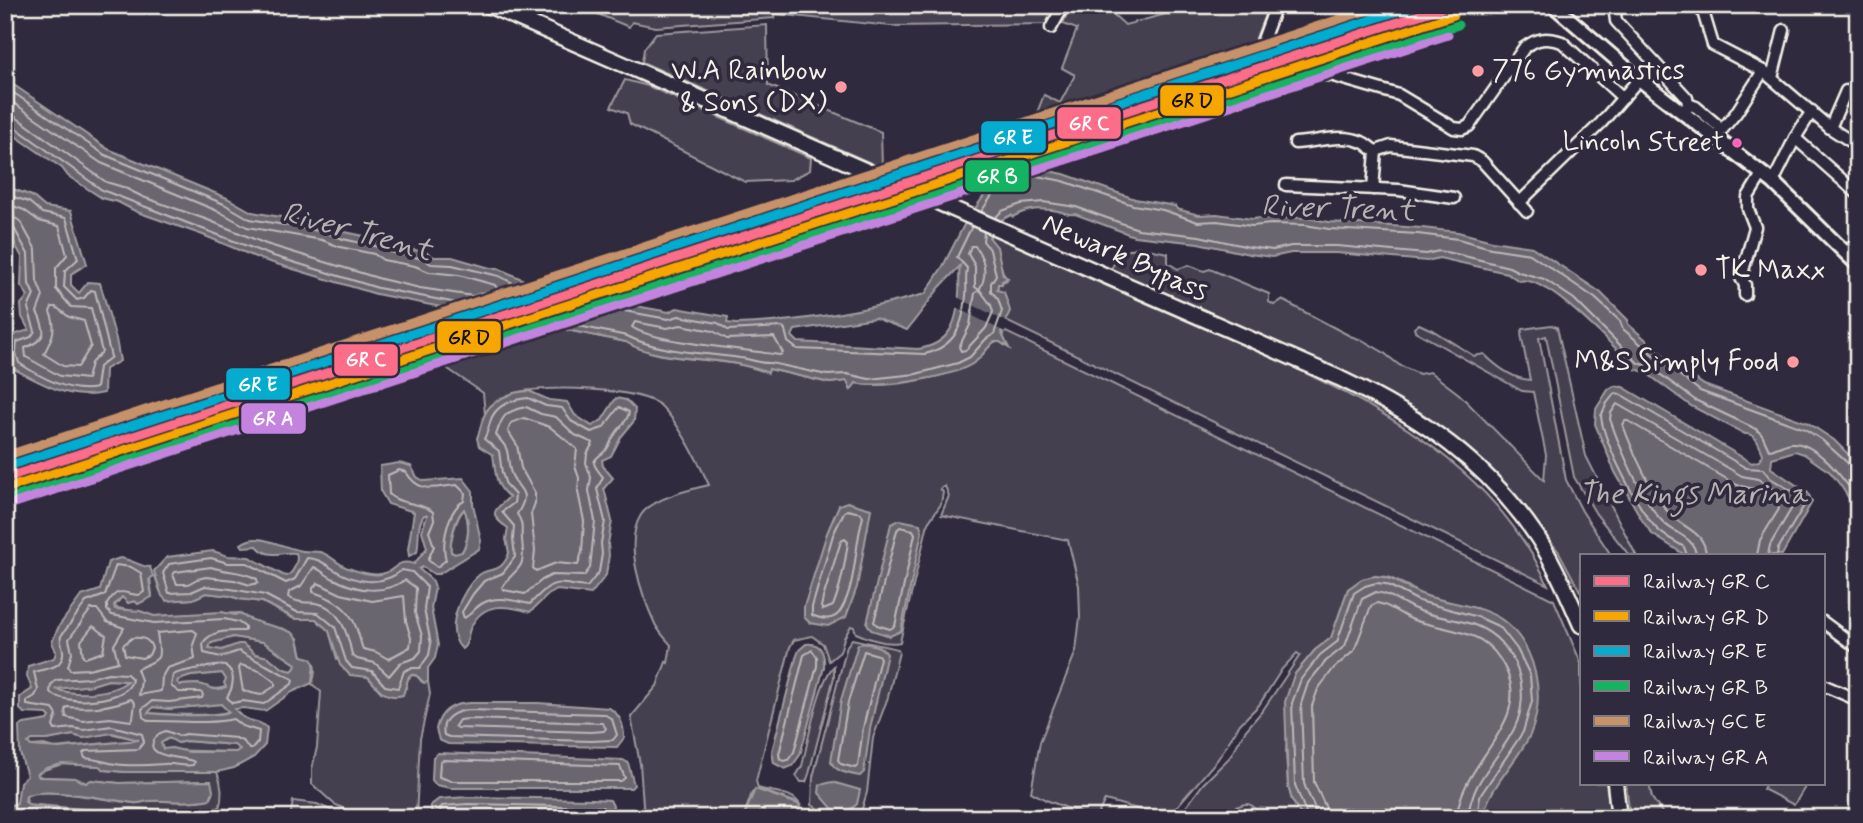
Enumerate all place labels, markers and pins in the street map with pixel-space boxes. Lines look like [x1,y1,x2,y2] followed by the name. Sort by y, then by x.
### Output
[671,53,827,122] place label: W.A Rainbow & Sons (DX)
[1492,53,1685,90] place label: 776 Gymnastics
[1470,63,1486,79] marker: 776 Gymnastics
[833,79,849,95] marker: W.A Rainbow & Sons (DX)
[1563,126,1724,160] place label: Lincoln Street
[1730,136,1744,150] marker: Lincoln Street
[1715,252,1825,289] place label: TK Maxx
[1693,262,1709,278] marker: TK Maxx
[1575,344,1779,381] place label: M&S Simply Food
[1785,354,1801,370] marker: M&S Simply Food

